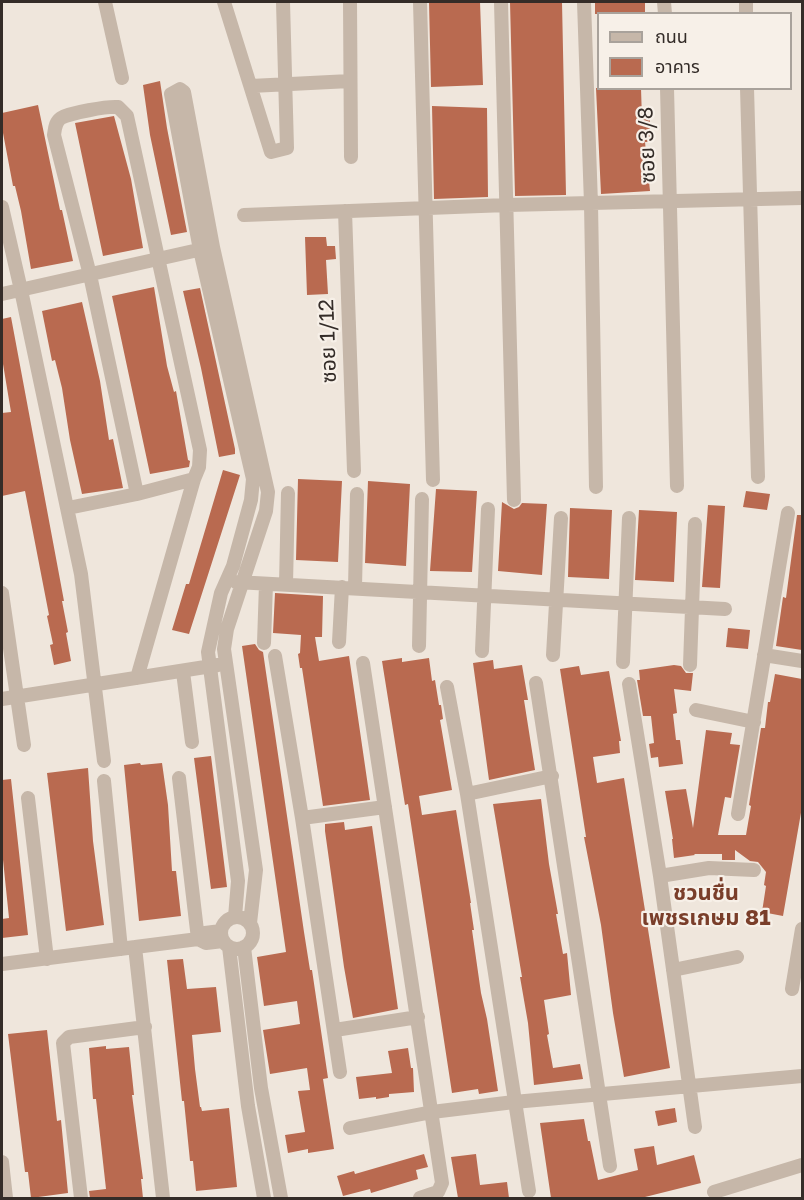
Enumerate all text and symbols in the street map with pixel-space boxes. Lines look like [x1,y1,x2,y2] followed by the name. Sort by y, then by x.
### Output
[597,12,792,90] legend
[655,25,688,47] text: ถนน
[655,55,700,77] text: อาคาร
[633,106,661,184] street label: ซอย 3/8
[314,299,342,383] street label: ซอย 1/12
[642,880,770,932] district label: ชวนชื่น เพชรเกษม 81

